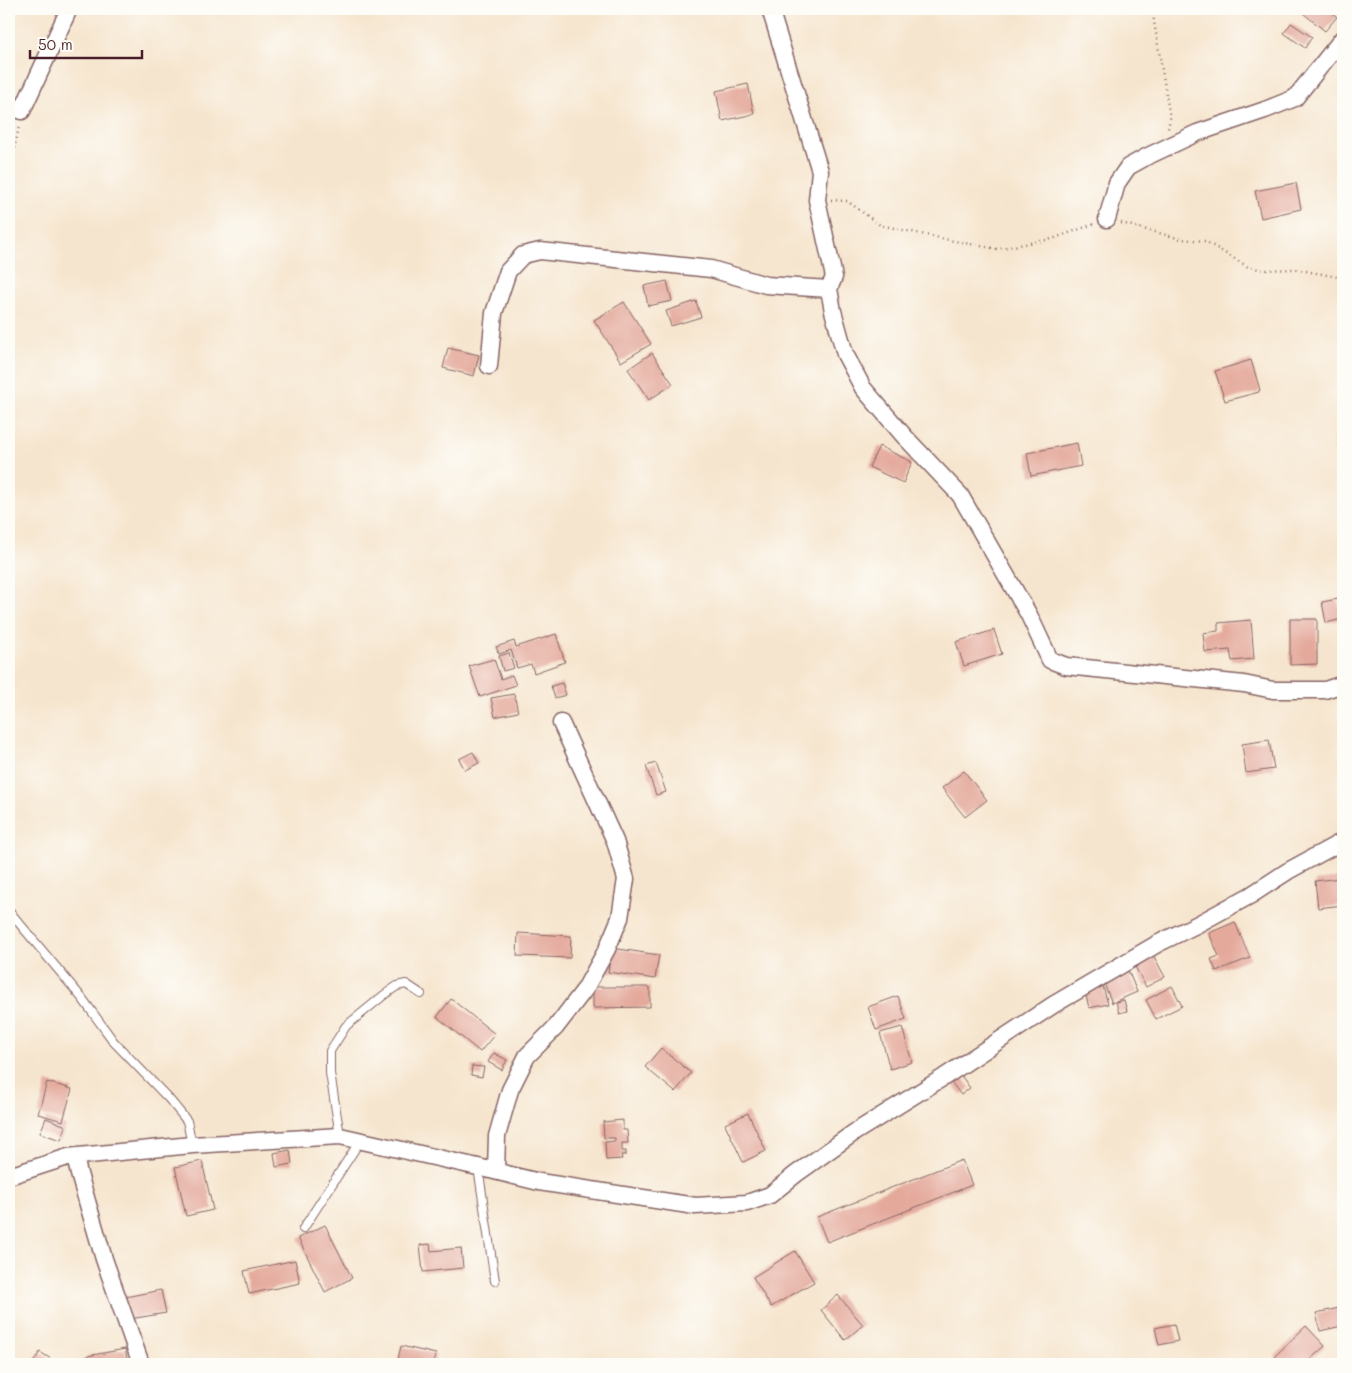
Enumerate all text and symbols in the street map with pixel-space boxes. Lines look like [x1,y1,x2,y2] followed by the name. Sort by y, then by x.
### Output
[30,28,142,60] scale bar
[38,34,73,54] text: 50 m

